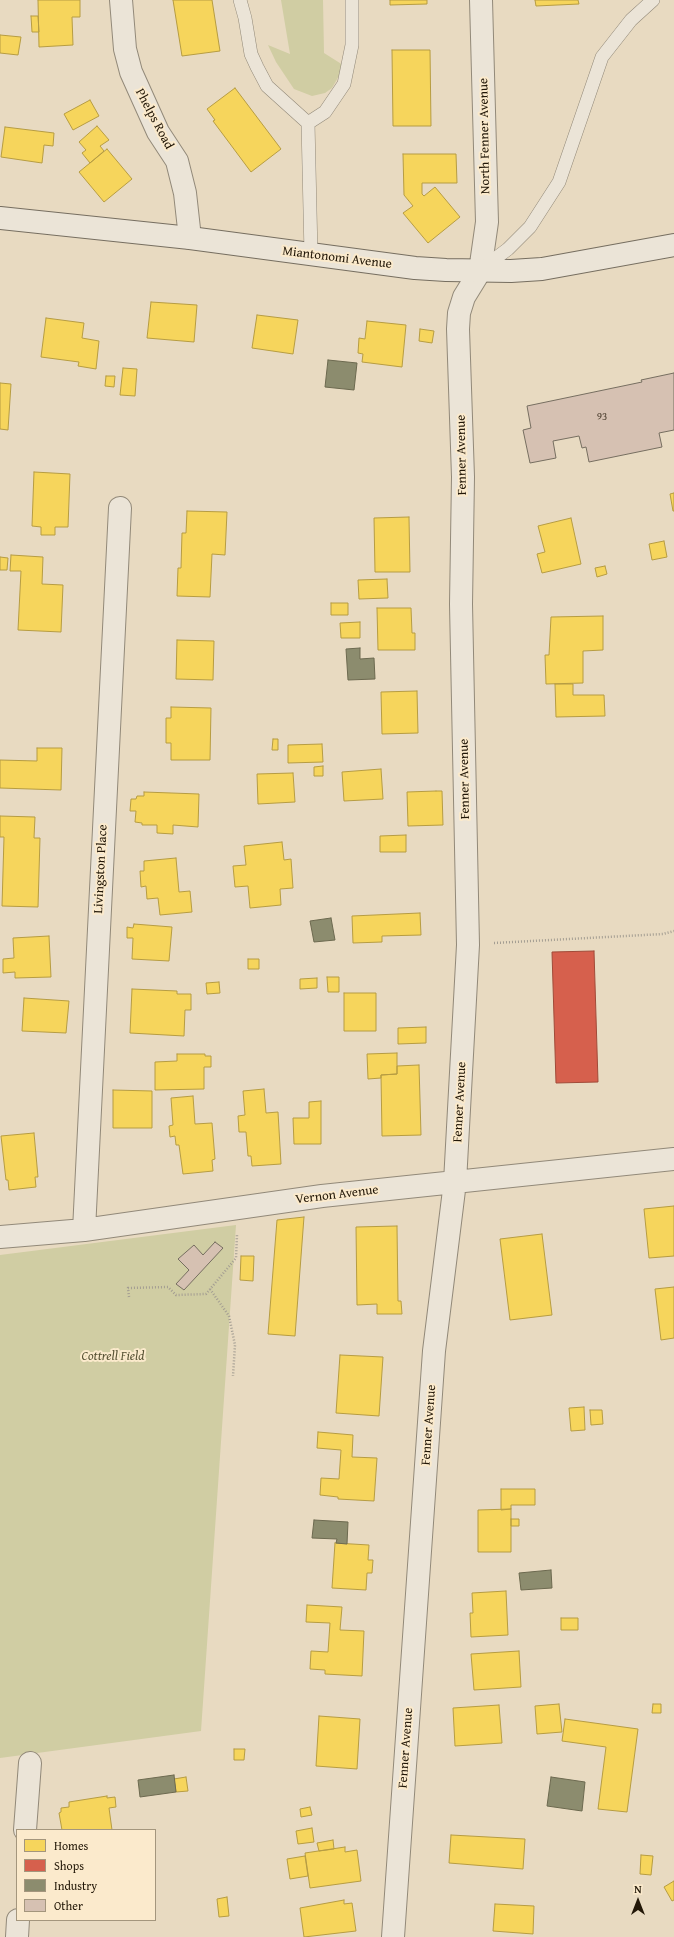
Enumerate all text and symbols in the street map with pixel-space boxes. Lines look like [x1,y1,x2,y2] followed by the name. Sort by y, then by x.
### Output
[476,78,494,194] street label: North Fenner Avenue
[132,86,176,152] street label: Phelps Road
[281,244,393,272] street label: Miantonomi Avenue
[597,410,607,424] house number: 93
[453,414,471,496] street label: Fenner Avenue
[456,738,474,820] street label: Fenner Avenue
[91,824,111,914] street label: Livingston Place
[450,1061,470,1143] street label: Fenner Avenue
[295,1182,379,1208] street label: Vernon Avenue
[82,1349,144,1365] park label: Cottrell Field
[418,1384,440,1466] street label: Fenner Avenue
[395,1707,417,1789] street label: Fenner Avenue
[16,1829,156,1921] legend
[54,1837,88,1854] text: Homes
[54,1857,84,1874] text: Shops
[54,1877,97,1894] text: Industry
[618,1881,658,1921] north arrow
[634,1881,642,1897] text: N
[54,1897,83,1914] text: Other

